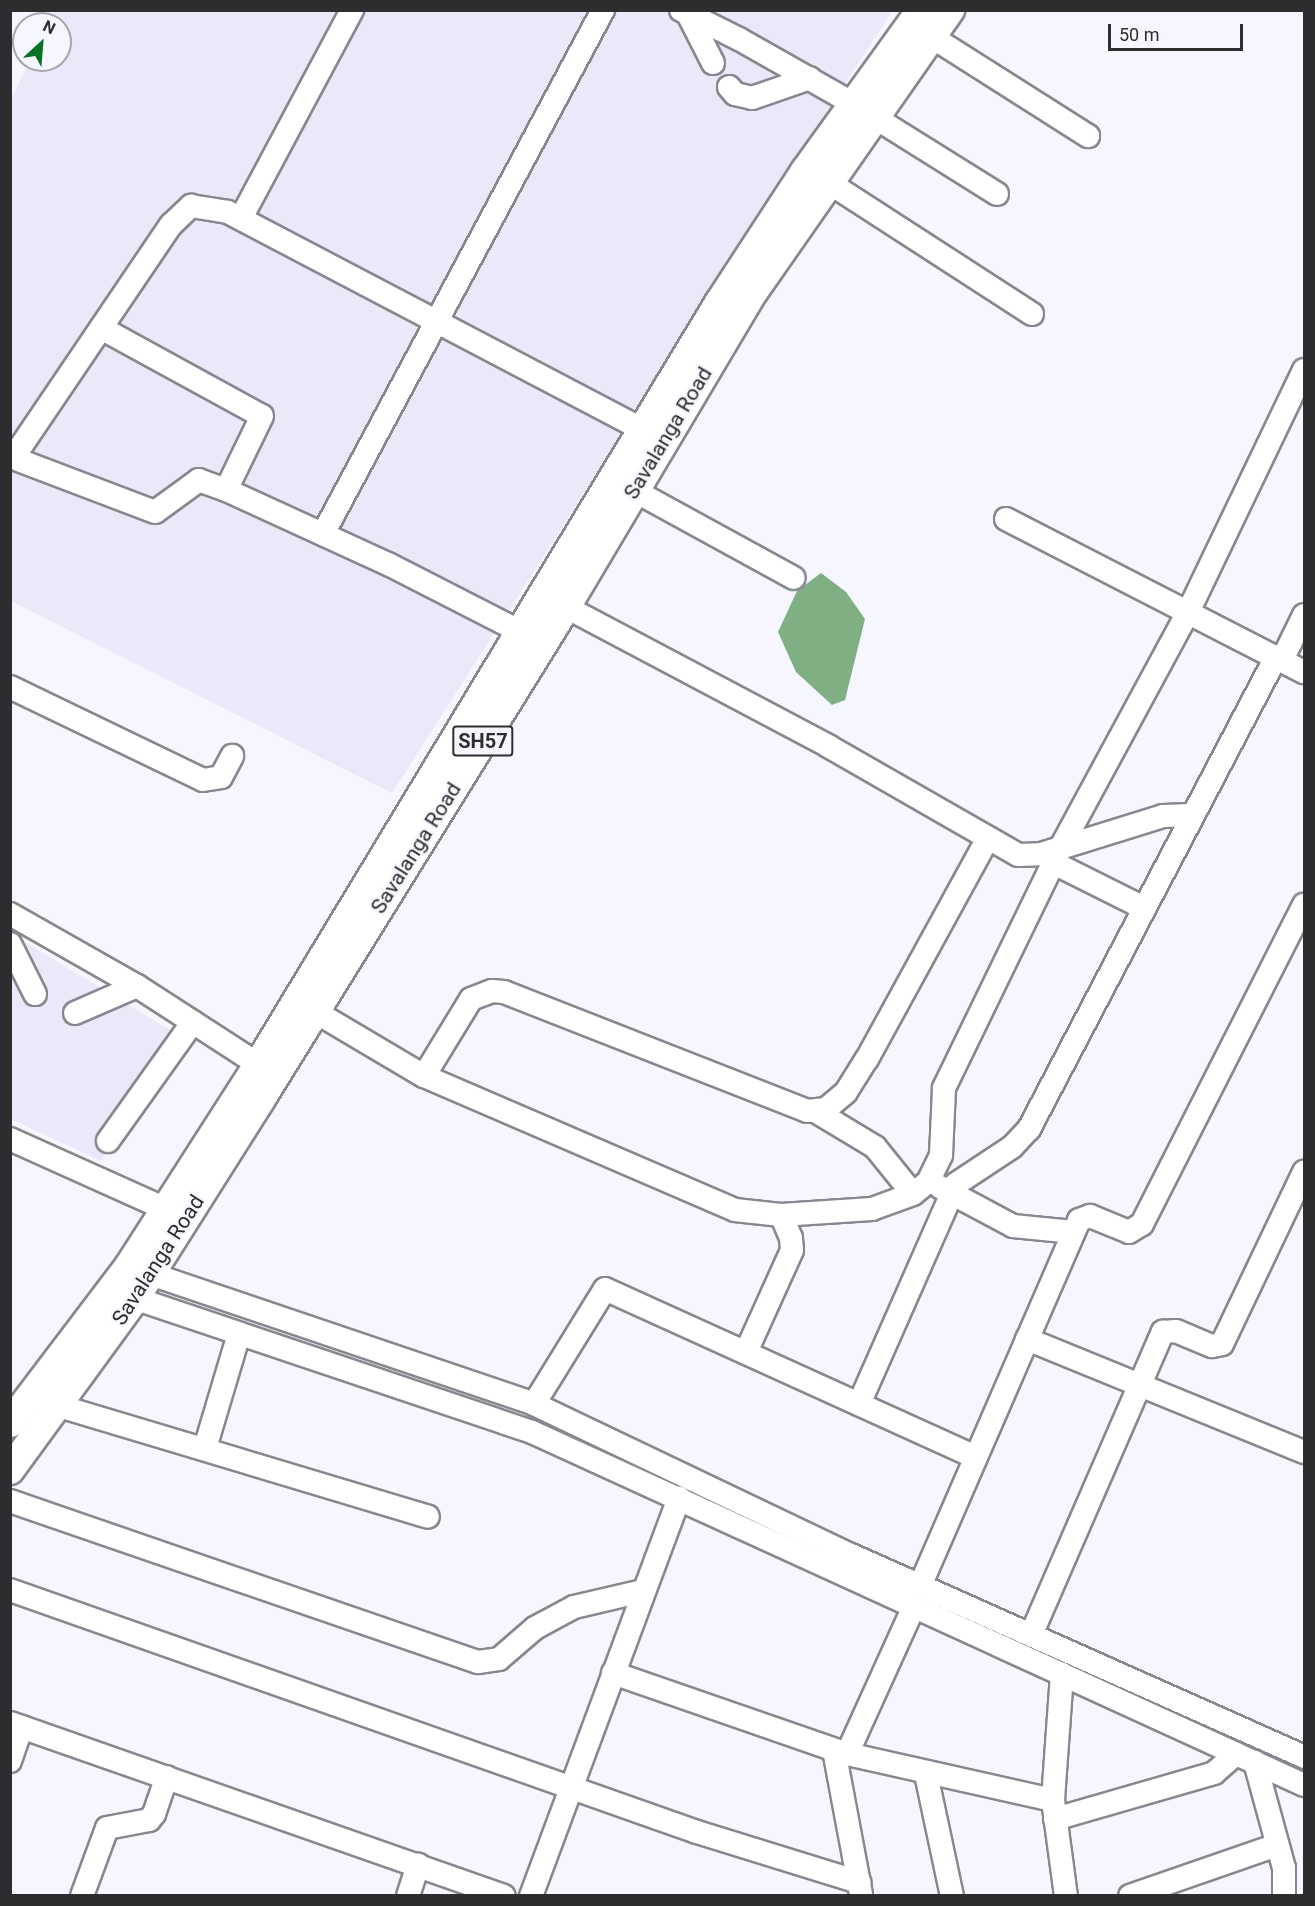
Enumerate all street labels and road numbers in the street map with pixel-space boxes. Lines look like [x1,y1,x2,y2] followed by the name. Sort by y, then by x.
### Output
[619,362,717,504] street label: Savalanga Road
[452,724,514,758] road number: SH57
[366,778,466,918] street label: Savalanga Road
[107,1190,209,1330] street label: Savalanga Road

